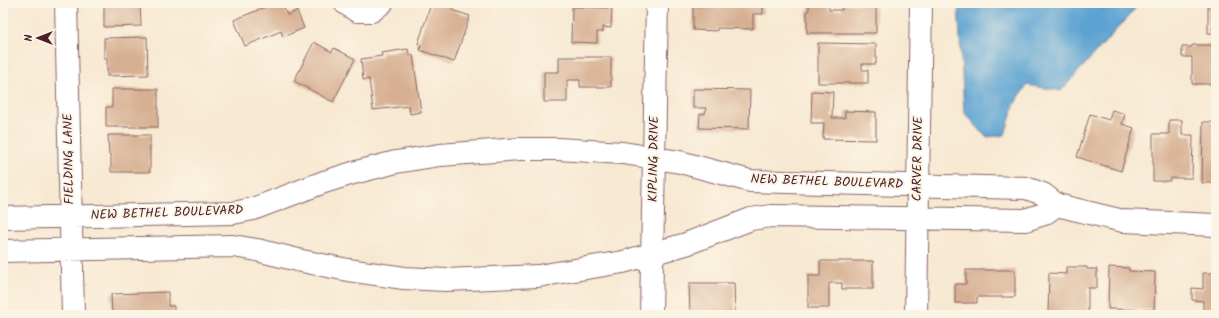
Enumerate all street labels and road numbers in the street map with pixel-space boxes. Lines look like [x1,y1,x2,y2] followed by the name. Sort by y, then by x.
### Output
[58,113,80,205] street label: FIELDING LANE
[643,115,665,202] street label: KIPLING DRIVE
[907,116,929,202] street label: CARVER DRIVE
[750,169,904,195] street label: NEW BETHEL BOULEVARD
[90,200,244,226] street label: NEW BETHEL BOULEVARD

